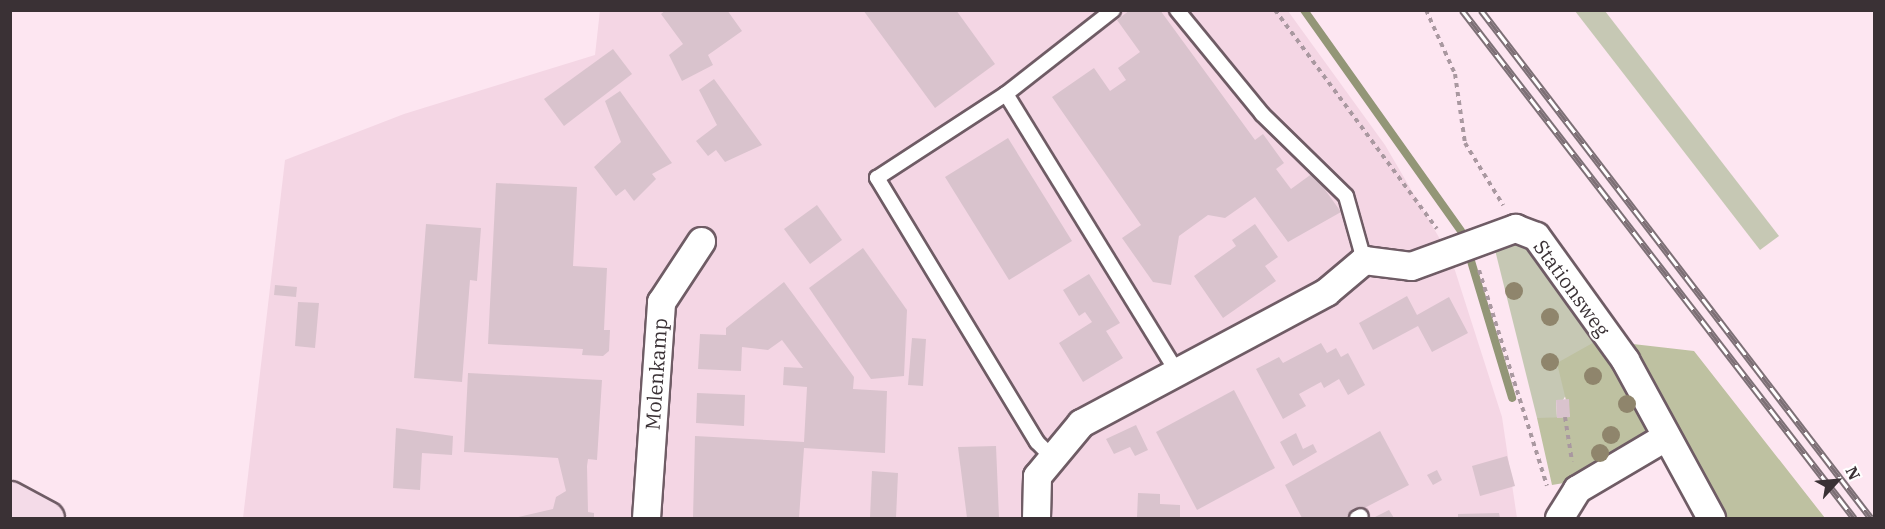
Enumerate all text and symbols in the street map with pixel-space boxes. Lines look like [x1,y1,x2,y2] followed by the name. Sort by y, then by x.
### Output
[1529,235,1615,341] street label: Stationsweg
[640,317,672,431] street label: Molenkamp
[1807,451,1867,511] north arrow
[1841,463,1865,483] text: N

